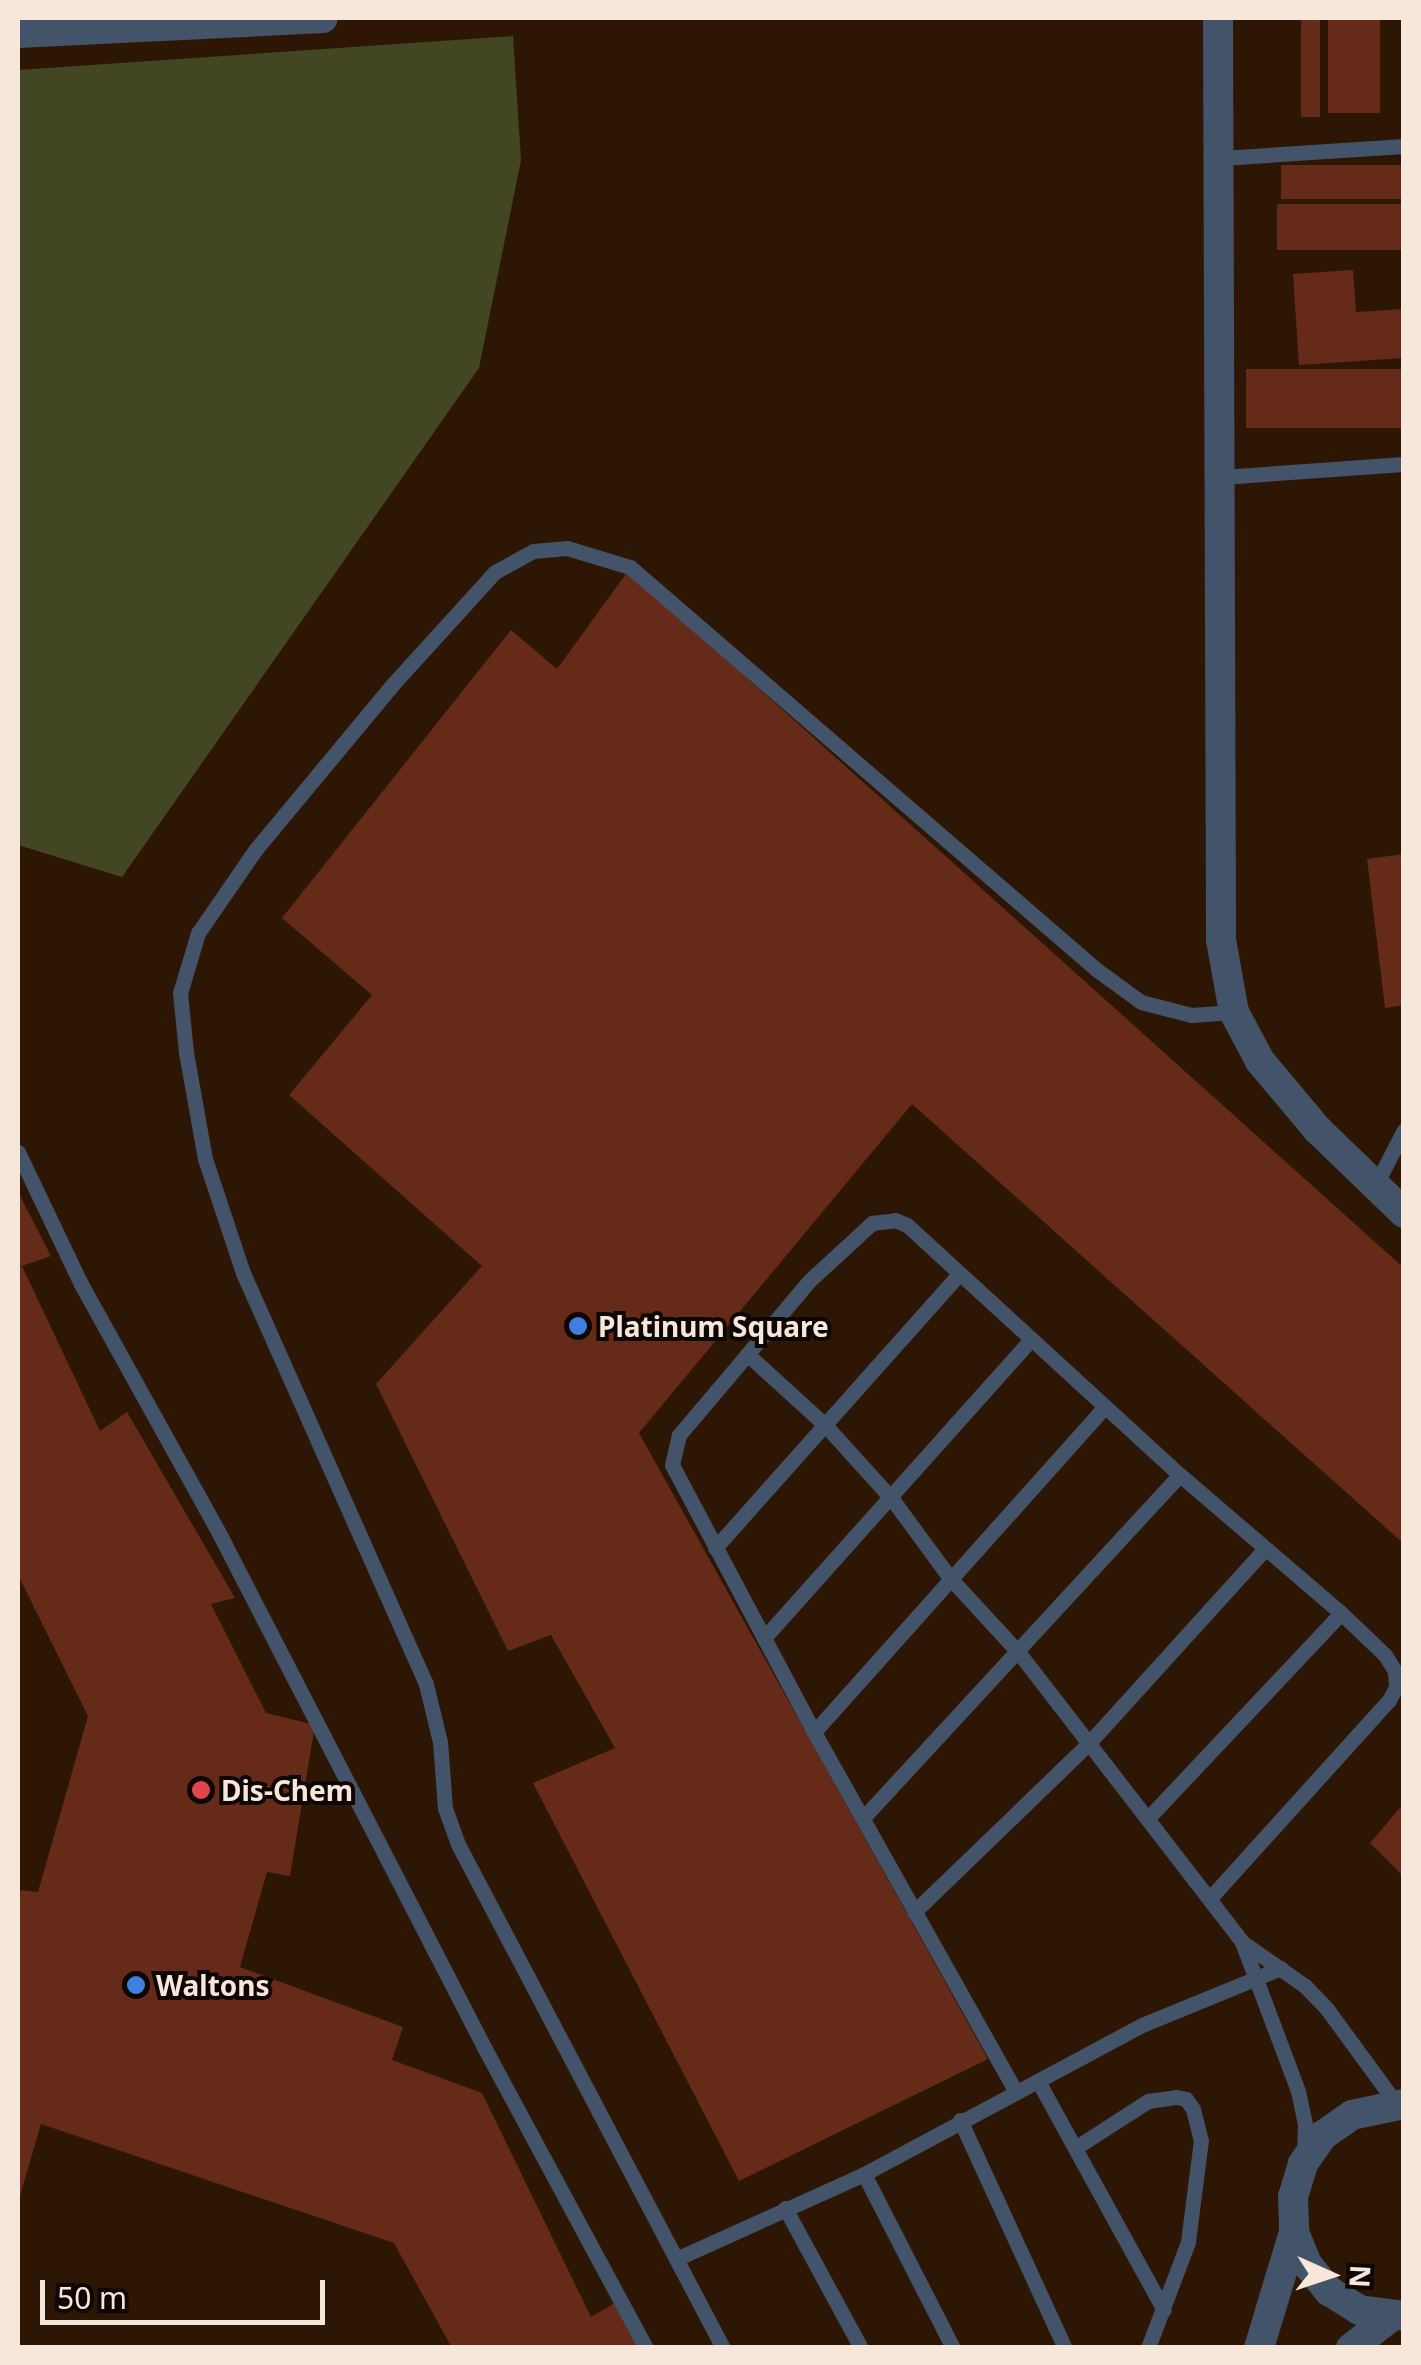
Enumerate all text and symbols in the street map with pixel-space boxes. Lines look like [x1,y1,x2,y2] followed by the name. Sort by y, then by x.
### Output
[598,1309,829,1343] place label: Platinum Square
[567,1315,589,1337] marker: Platinum Square
[221,1773,353,1807] place label: Dis-Chem
[190,1779,212,1801] marker: Dis-Chem
[156,1968,270,2002] place label: Waltons
[125,1974,147,1996] marker: Waltons
[1281,2225,1381,2325] north arrow
[45,2260,330,2322] scale bar
[1341,2264,1381,2289] text: N
[57,2277,127,2318] text: 50 m

